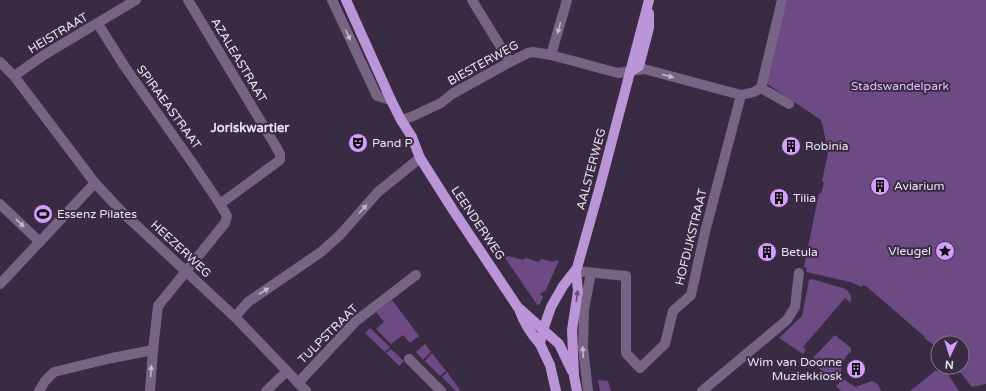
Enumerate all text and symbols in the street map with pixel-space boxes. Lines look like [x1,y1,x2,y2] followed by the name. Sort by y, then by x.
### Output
[26,9,91,56] street label: HEISTRAAT
[208,15,270,105] street label: AZALEASTRAAT
[556,22,562,34] one-way arrow
[345,30,351,41] one-way arrow
[445,38,521,88] street label: BIESTERWEG
[134,62,204,152] street label: SPIRAEASTRAAT
[662,73,674,79] one-way arrow
[851,79,949,93] park label: Stadswandelpark
[210,120,290,136] district label: Joriskwartier
[573,127,609,211] street label: AALSTERWEG
[347,132,369,154] theatre icon: Pand P
[780,135,802,157] building icon: Robinia
[372,136,413,150] place label: Pand P
[805,139,848,153] place label: Robinia
[869,175,891,197] building icon: Aviarium
[894,179,945,193] place label: Aviarium
[448,183,508,263] street label: LEENDERWEG
[672,187,710,287] street label: HOFDIJKSTRAAT
[768,187,790,209] building icon: Tilia
[793,191,816,205] place label: Tilia
[32,203,54,225] sports icon: Essenz Pilates
[359,204,368,214] one-way arrow
[57,207,137,221] place label: Essenz Pilates
[15,218,25,228] one-way arrow
[148,218,214,280] street label: HEEZERWEG
[934,240,956,262] place icon: Vleugel
[756,241,778,263] building icon: Betula
[888,244,931,258] place label: Vleugel
[781,245,818,259] place label: Betula
[258,287,269,295] one-way arrow
[574,290,580,302] one-way arrow
[295,301,361,367] street label: TULPSTRAAT
[930,335,970,375] north arrow
[580,346,587,358] one-way arrow
[747,355,842,383] place label: Wim van Doorne Muziekkiosk
[845,358,867,380] building icon: Wim van Doorne Muziekkiosk
[944,358,954,371] text: N
[148,365,155,377] one-way arrow

